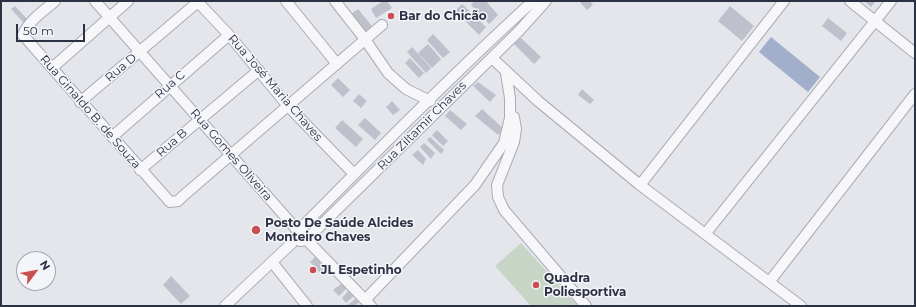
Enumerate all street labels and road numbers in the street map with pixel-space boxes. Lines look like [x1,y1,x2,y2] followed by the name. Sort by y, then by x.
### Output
[225,32,325,144] street label: Rua José Maria Chaves
[102,51,140,85] street label: Rua D
[37,52,143,172] street label: Rua Ginaldo B. de Souza
[152,68,188,102] street label: Rua C
[375,79,469,173] street label: Rua Ziltamir Chaves
[187,106,275,204] street label: Rua Gomes Oliveira
[154,126,190,160] street label: Rua B

